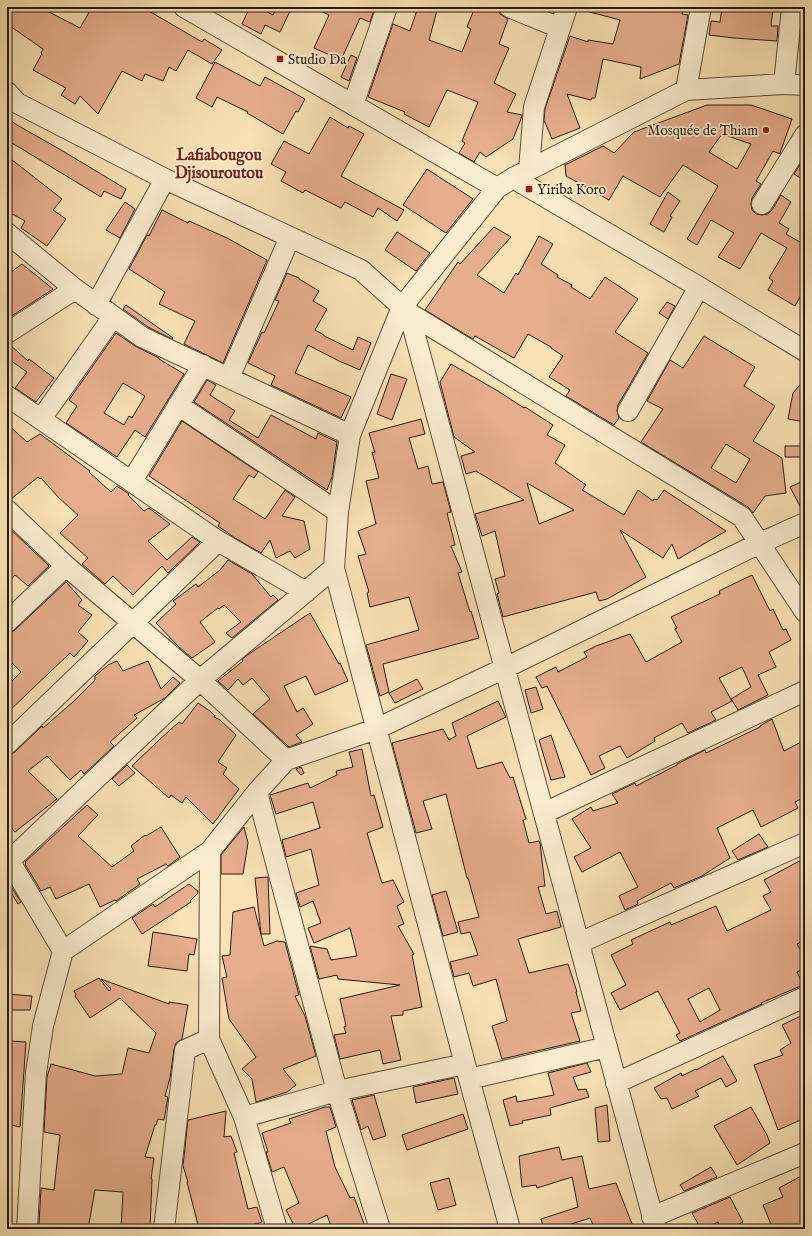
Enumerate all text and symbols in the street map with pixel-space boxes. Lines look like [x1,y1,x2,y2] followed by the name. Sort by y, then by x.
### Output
[288,51,347,69] place label: Studio Da
[275,54,285,64] marker: Studio Da
[647,122,758,140] place label: Mosquée de Thiam
[761,125,771,135] marker: Mosquée de Thiam
[175,146,264,184] district label: Lafiabougou Djisouroutou
[537,181,607,199] place label: Yiriba Koro
[524,184,534,194] marker: Yiriba Koro

